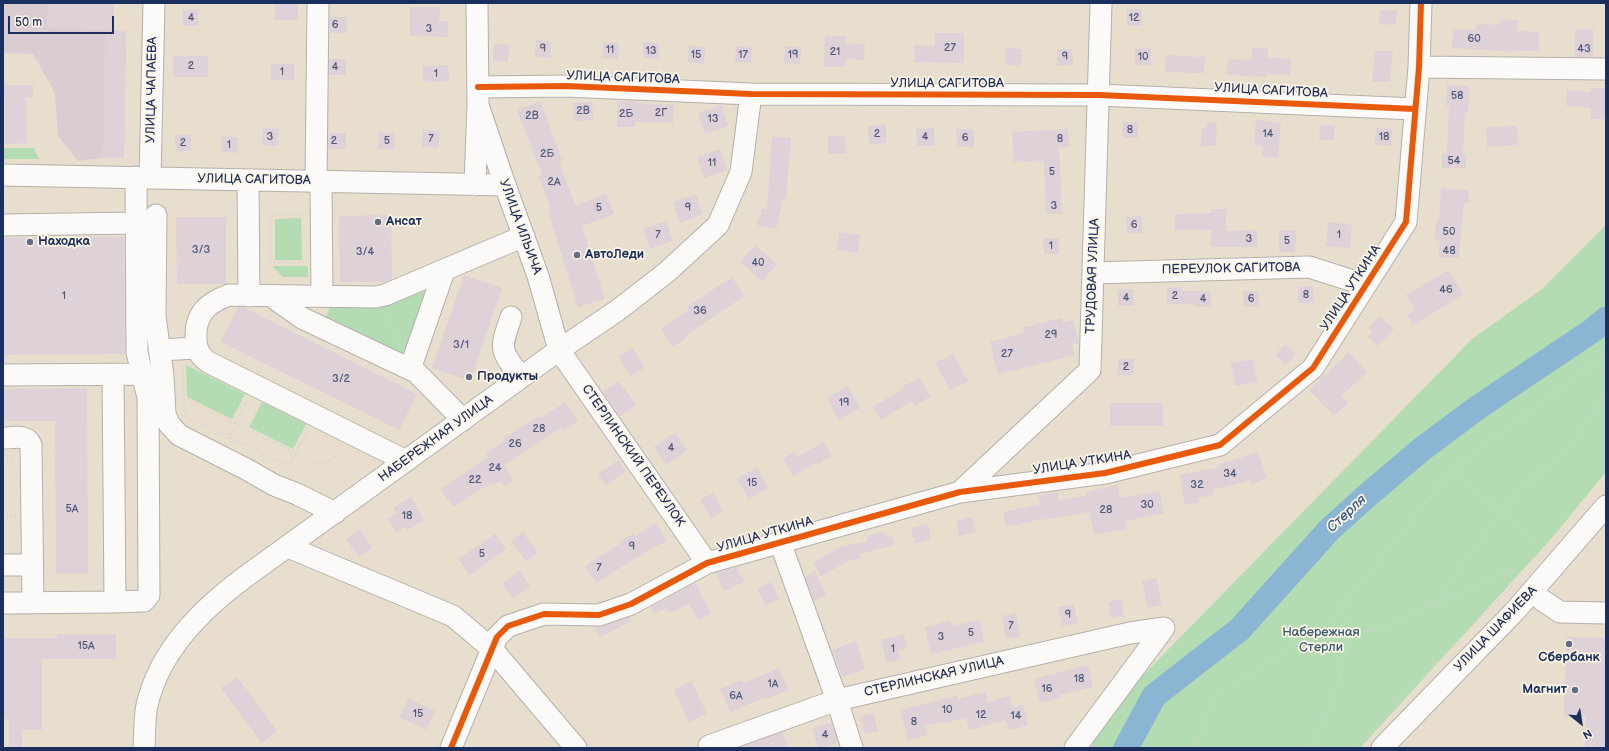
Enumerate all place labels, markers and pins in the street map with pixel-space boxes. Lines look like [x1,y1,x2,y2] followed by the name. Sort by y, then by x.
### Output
[386,214,422,230] place label: Ансат
[373,217,383,227] marker: Ансат
[38,234,90,250] place label: Находка
[25,237,35,247] marker: Находка
[585,247,644,263] place label: АвтоЛеди
[572,250,582,260] marker: АвтоЛеди
[477,369,538,385] place label: Продукты
[464,372,474,382] marker: Продукты
[1564,639,1574,649] marker: Сбербанк
[1538,650,1600,666] place label: Сбербанк
[1522,682,1567,698] place label: Магнит
[1570,685,1580,695] marker: Магнит

